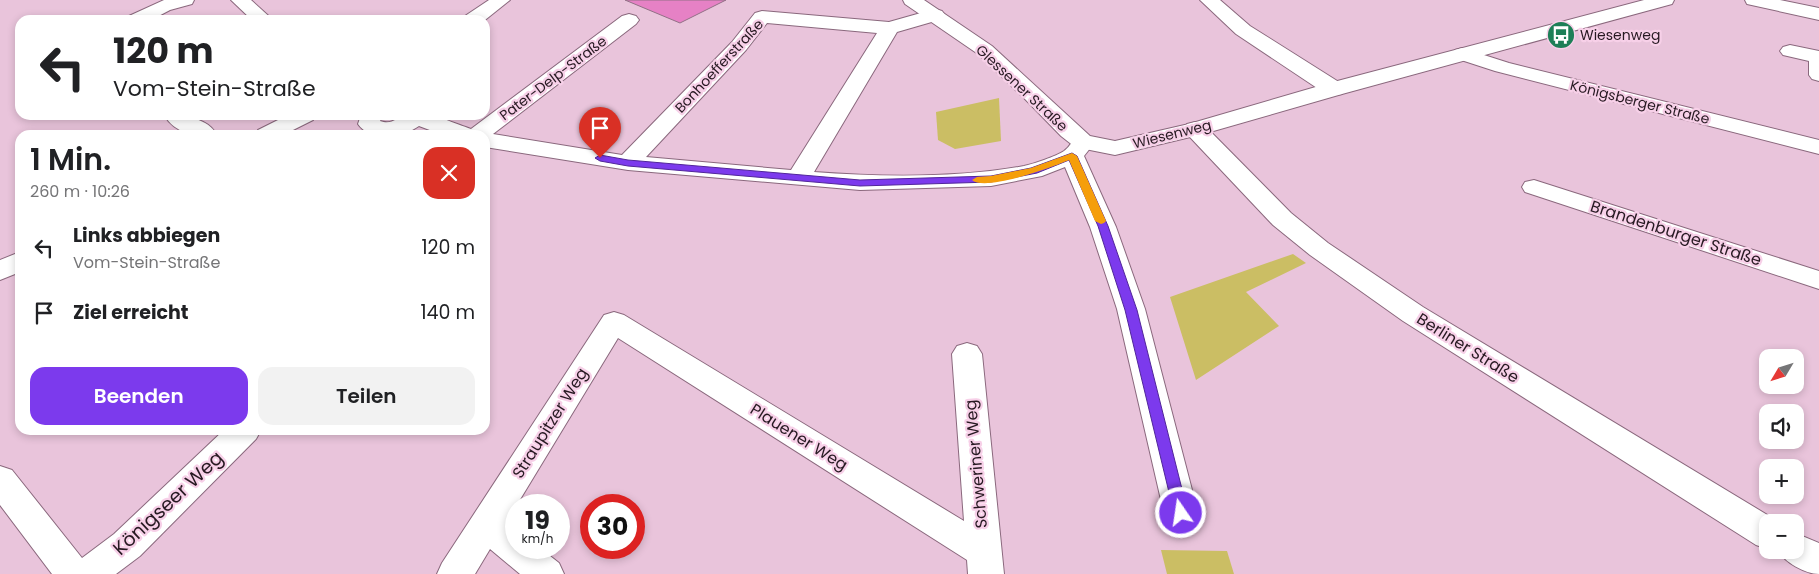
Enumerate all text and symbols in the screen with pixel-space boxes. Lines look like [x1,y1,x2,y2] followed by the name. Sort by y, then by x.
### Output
[670,15,768,117] street label: Bonhoefferstraße
[1546,20,1576,50] bus stop icon: Wiesenweg
[1580,25,1660,45] place label: Wiesenweg
[113,26,213,75] text: 120 m
[495,31,611,125] street label: Pater-Delp-Straße
[30,35,95,100] icon: left
[972,40,1073,136] street label: Glessener Straße
[113,73,316,104] text: Vom-Stein-Straße
[1568,75,1712,129] street label: Königsberger Straße
[579,107,621,158] pin
[586,114,614,142] icon: arrive
[1131,115,1213,153] street label: Wiesenweg
[30,138,111,181] text: 1 Min.
[423,147,475,199] button: close
[30,180,130,203] text: 260 m · 10:26
[1588,194,1765,272] street label: Brandenburger Straße
[73,222,220,249] text: Links abbiegen
[30,234,58,262] icon: left
[421,234,475,261] text: 120 m
[73,251,220,274] text: Vom-Stein-Straße
[30,299,58,327] icon: arrive
[73,299,189,326] text: Ziel erreicht
[420,299,475,326] text: 140 m
[1412,307,1524,389] street label: Berliner Straße
[1759,349,1804,394] north arrow
[1759,349,1804,559] map controls
[507,363,593,483] street label: Straupitzer Weg
[30,367,248,425] button: Beenden
[258,367,475,425] button: Teilen
[746,398,852,476] street label: Plauener Weg
[959,399,993,529] street label: Schweriner Weg
[1759,404,1804,449] button: sound
[107,445,229,561] street label: Königseer Weg
[1759,459,1804,504] button: +
[1154,486,1206,538] position arrow
[580,494,645,559] speed limit sign: 30
[525,503,550,538] text: 19
[1759,514,1804,559] button: −
[522,530,553,547] text: km/h

